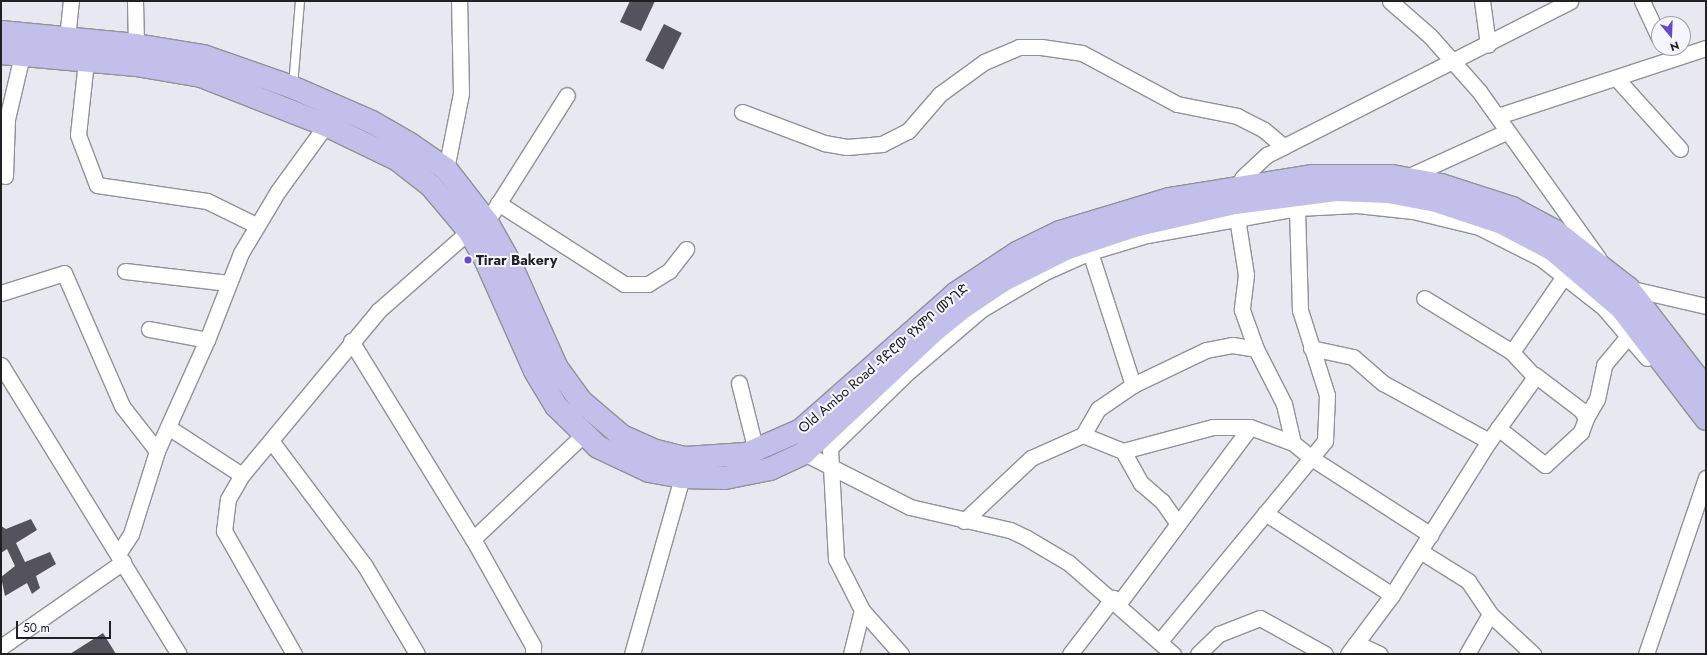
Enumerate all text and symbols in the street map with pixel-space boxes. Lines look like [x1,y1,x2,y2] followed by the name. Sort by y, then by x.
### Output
[1651,16,1691,56] north arrow
[1668,37,1681,55] text: N
[476,252,557,268] place label: Tirar Bakery
[463,255,473,265] marker: Tirar Bakery
[795,280,971,436] street label: Old Ambo Road -የድሮው የአምቦ መንገድ
[18,613,113,639] scale bar
[23,619,50,637] text: 50 m

